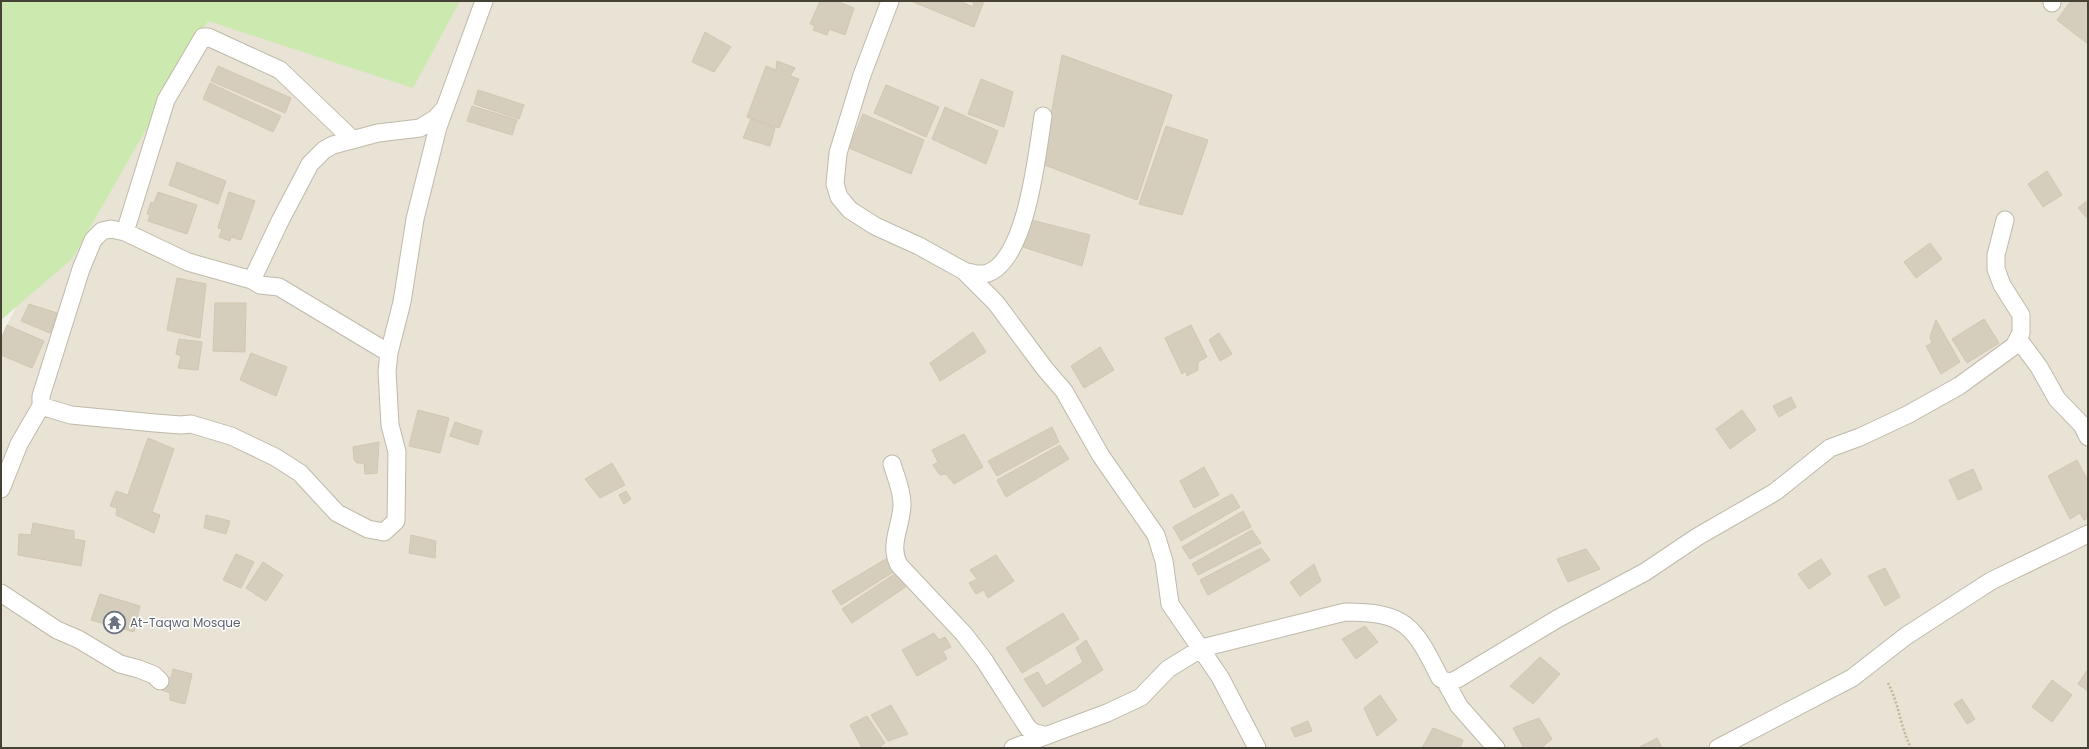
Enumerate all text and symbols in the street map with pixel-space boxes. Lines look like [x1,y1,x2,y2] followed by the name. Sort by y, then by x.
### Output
[102,610,128,636] temple icon: At-Taqwa Mosque
[130,614,240,631] place label: At-Taqwa Mosque

